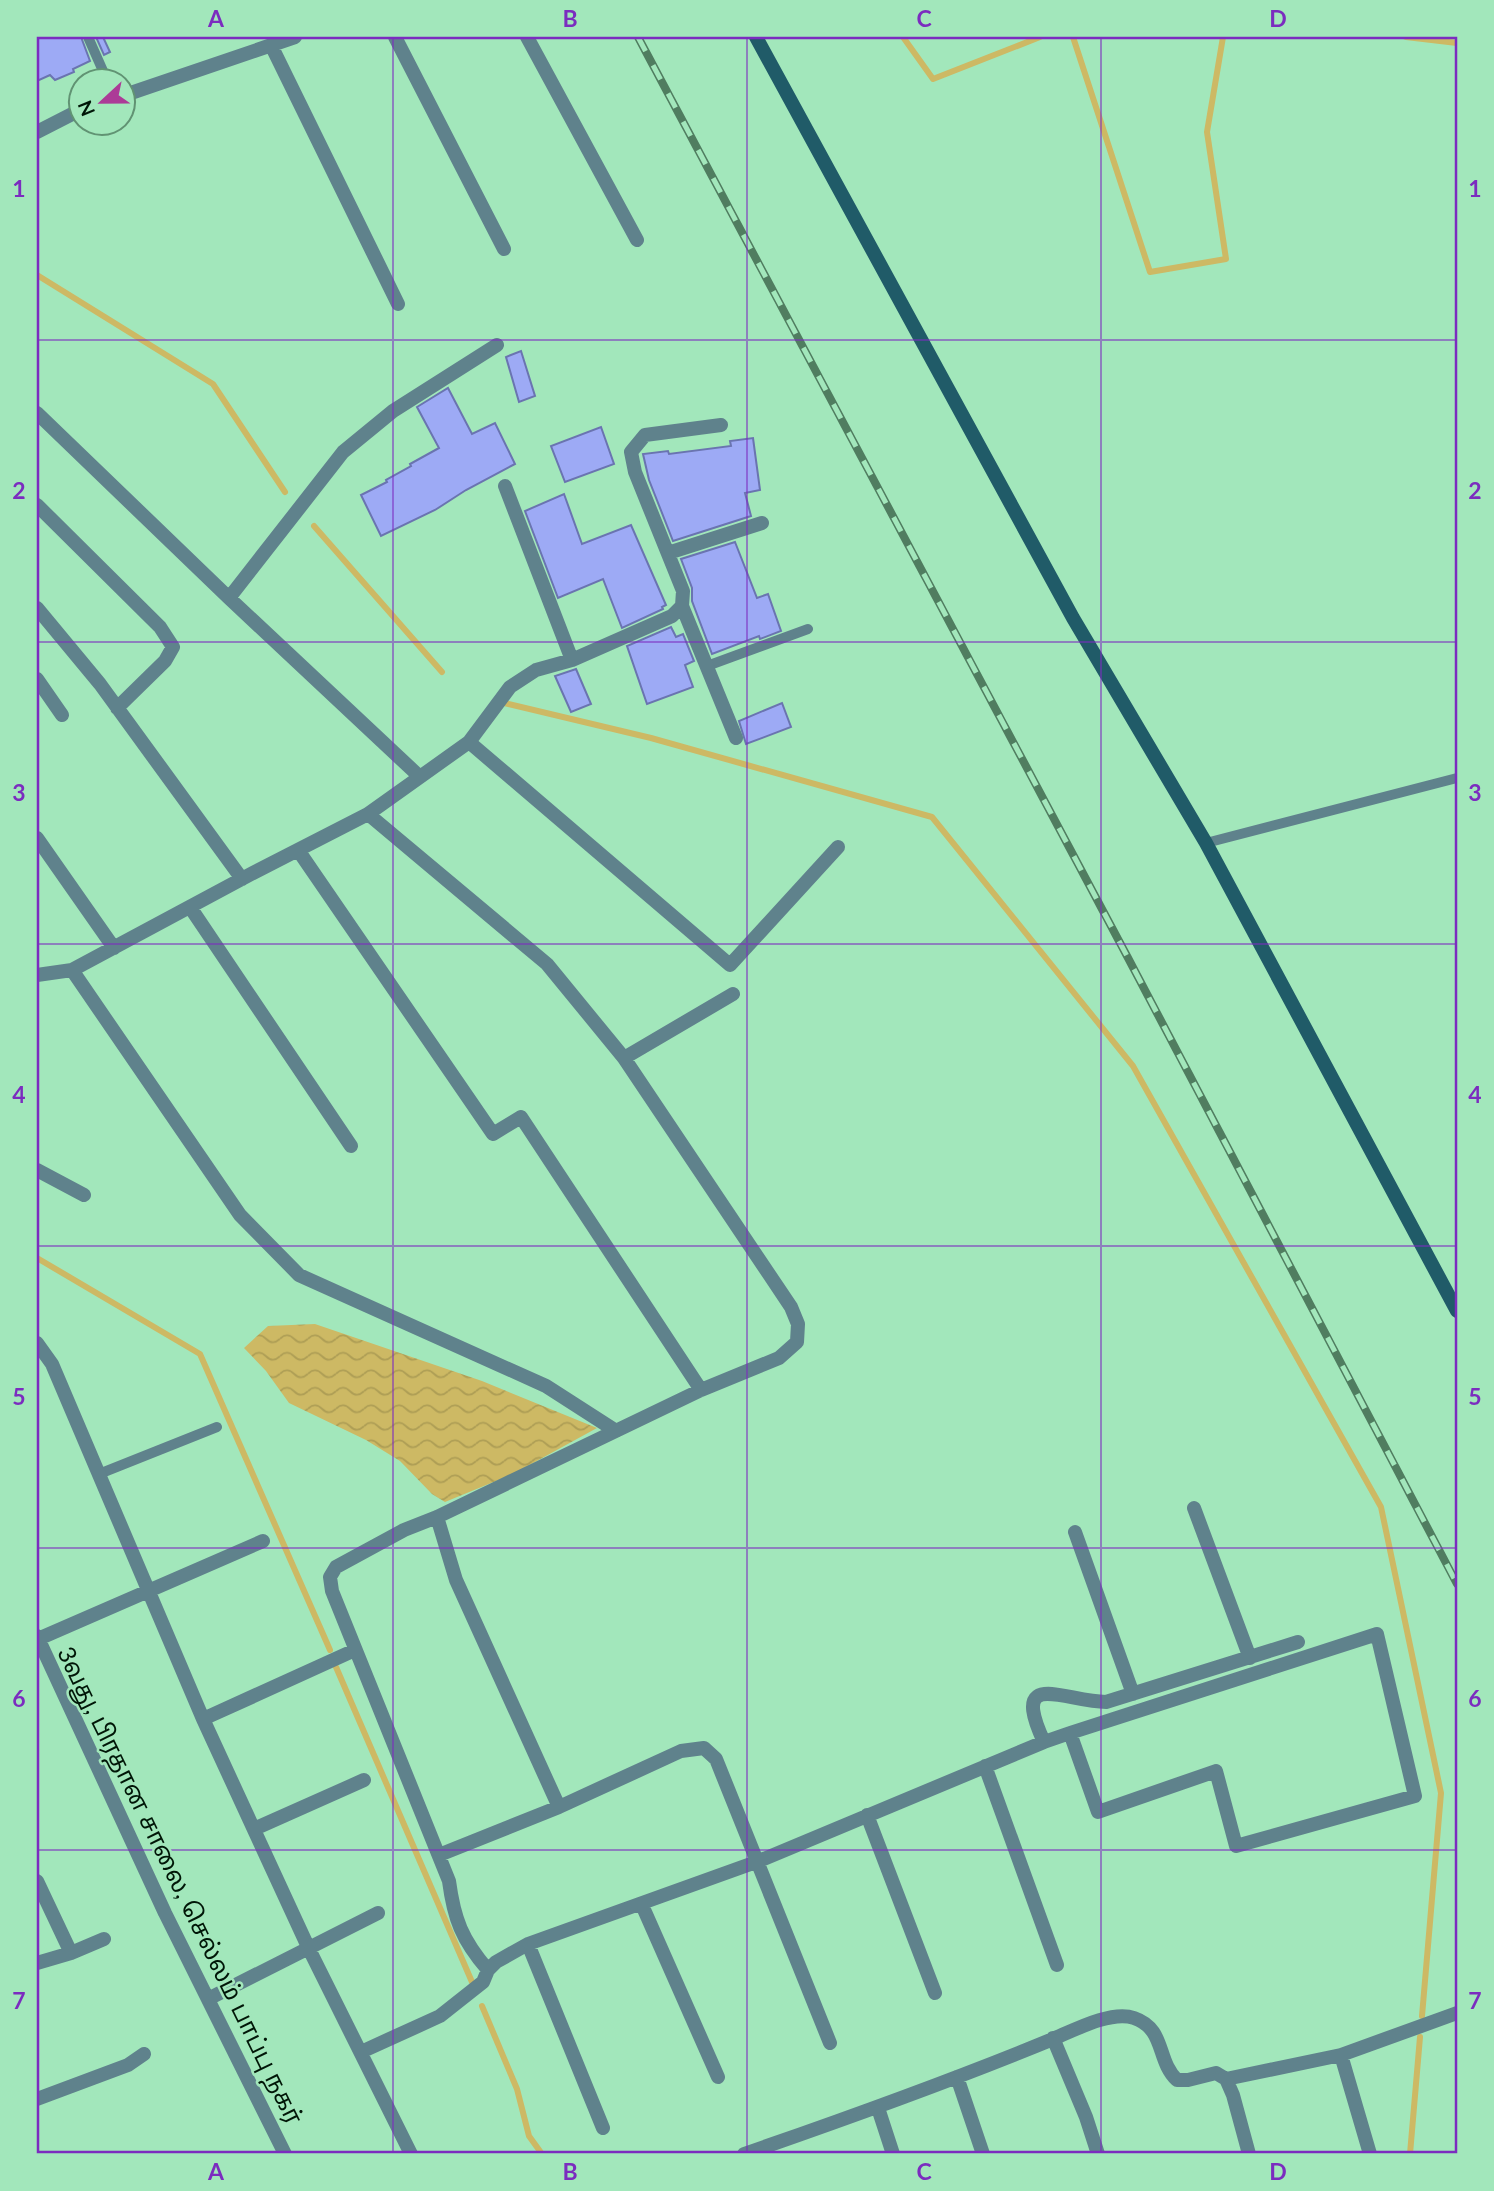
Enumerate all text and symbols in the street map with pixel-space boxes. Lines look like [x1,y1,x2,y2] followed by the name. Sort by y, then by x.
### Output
[207,4,225,32] text: A
[562,4,578,32] text: B
[916,4,932,32] text: C
[1269,4,1287,32] text: D
[66,66,136,136] north arrow
[72,97,99,120] text: N
[12,174,26,202] text: 1
[1468,174,1482,202] text: 1
[12,476,26,504] text: 2
[1468,476,1482,504] text: 2
[12,778,26,806] text: 3
[1468,778,1482,806] text: 3
[12,1080,26,1108] text: 4
[1468,1080,1482,1108] text: 4
[12,1382,26,1410] text: 5
[1468,1382,1482,1410] text: 5
[50,1641,310,2130] street label: 3வது, பிரதான சாலை, செல்லம் பாப்பு நகர்
[12,1684,26,1712] text: 6
[1468,1684,1482,1712] text: 6
[12,1986,26,2014] text: 7
[1468,1986,1482,2014] text: 7
[207,2157,225,2185] text: A
[562,2157,578,2185] text: B
[916,2157,932,2185] text: C
[1269,2157,1287,2185] text: D

